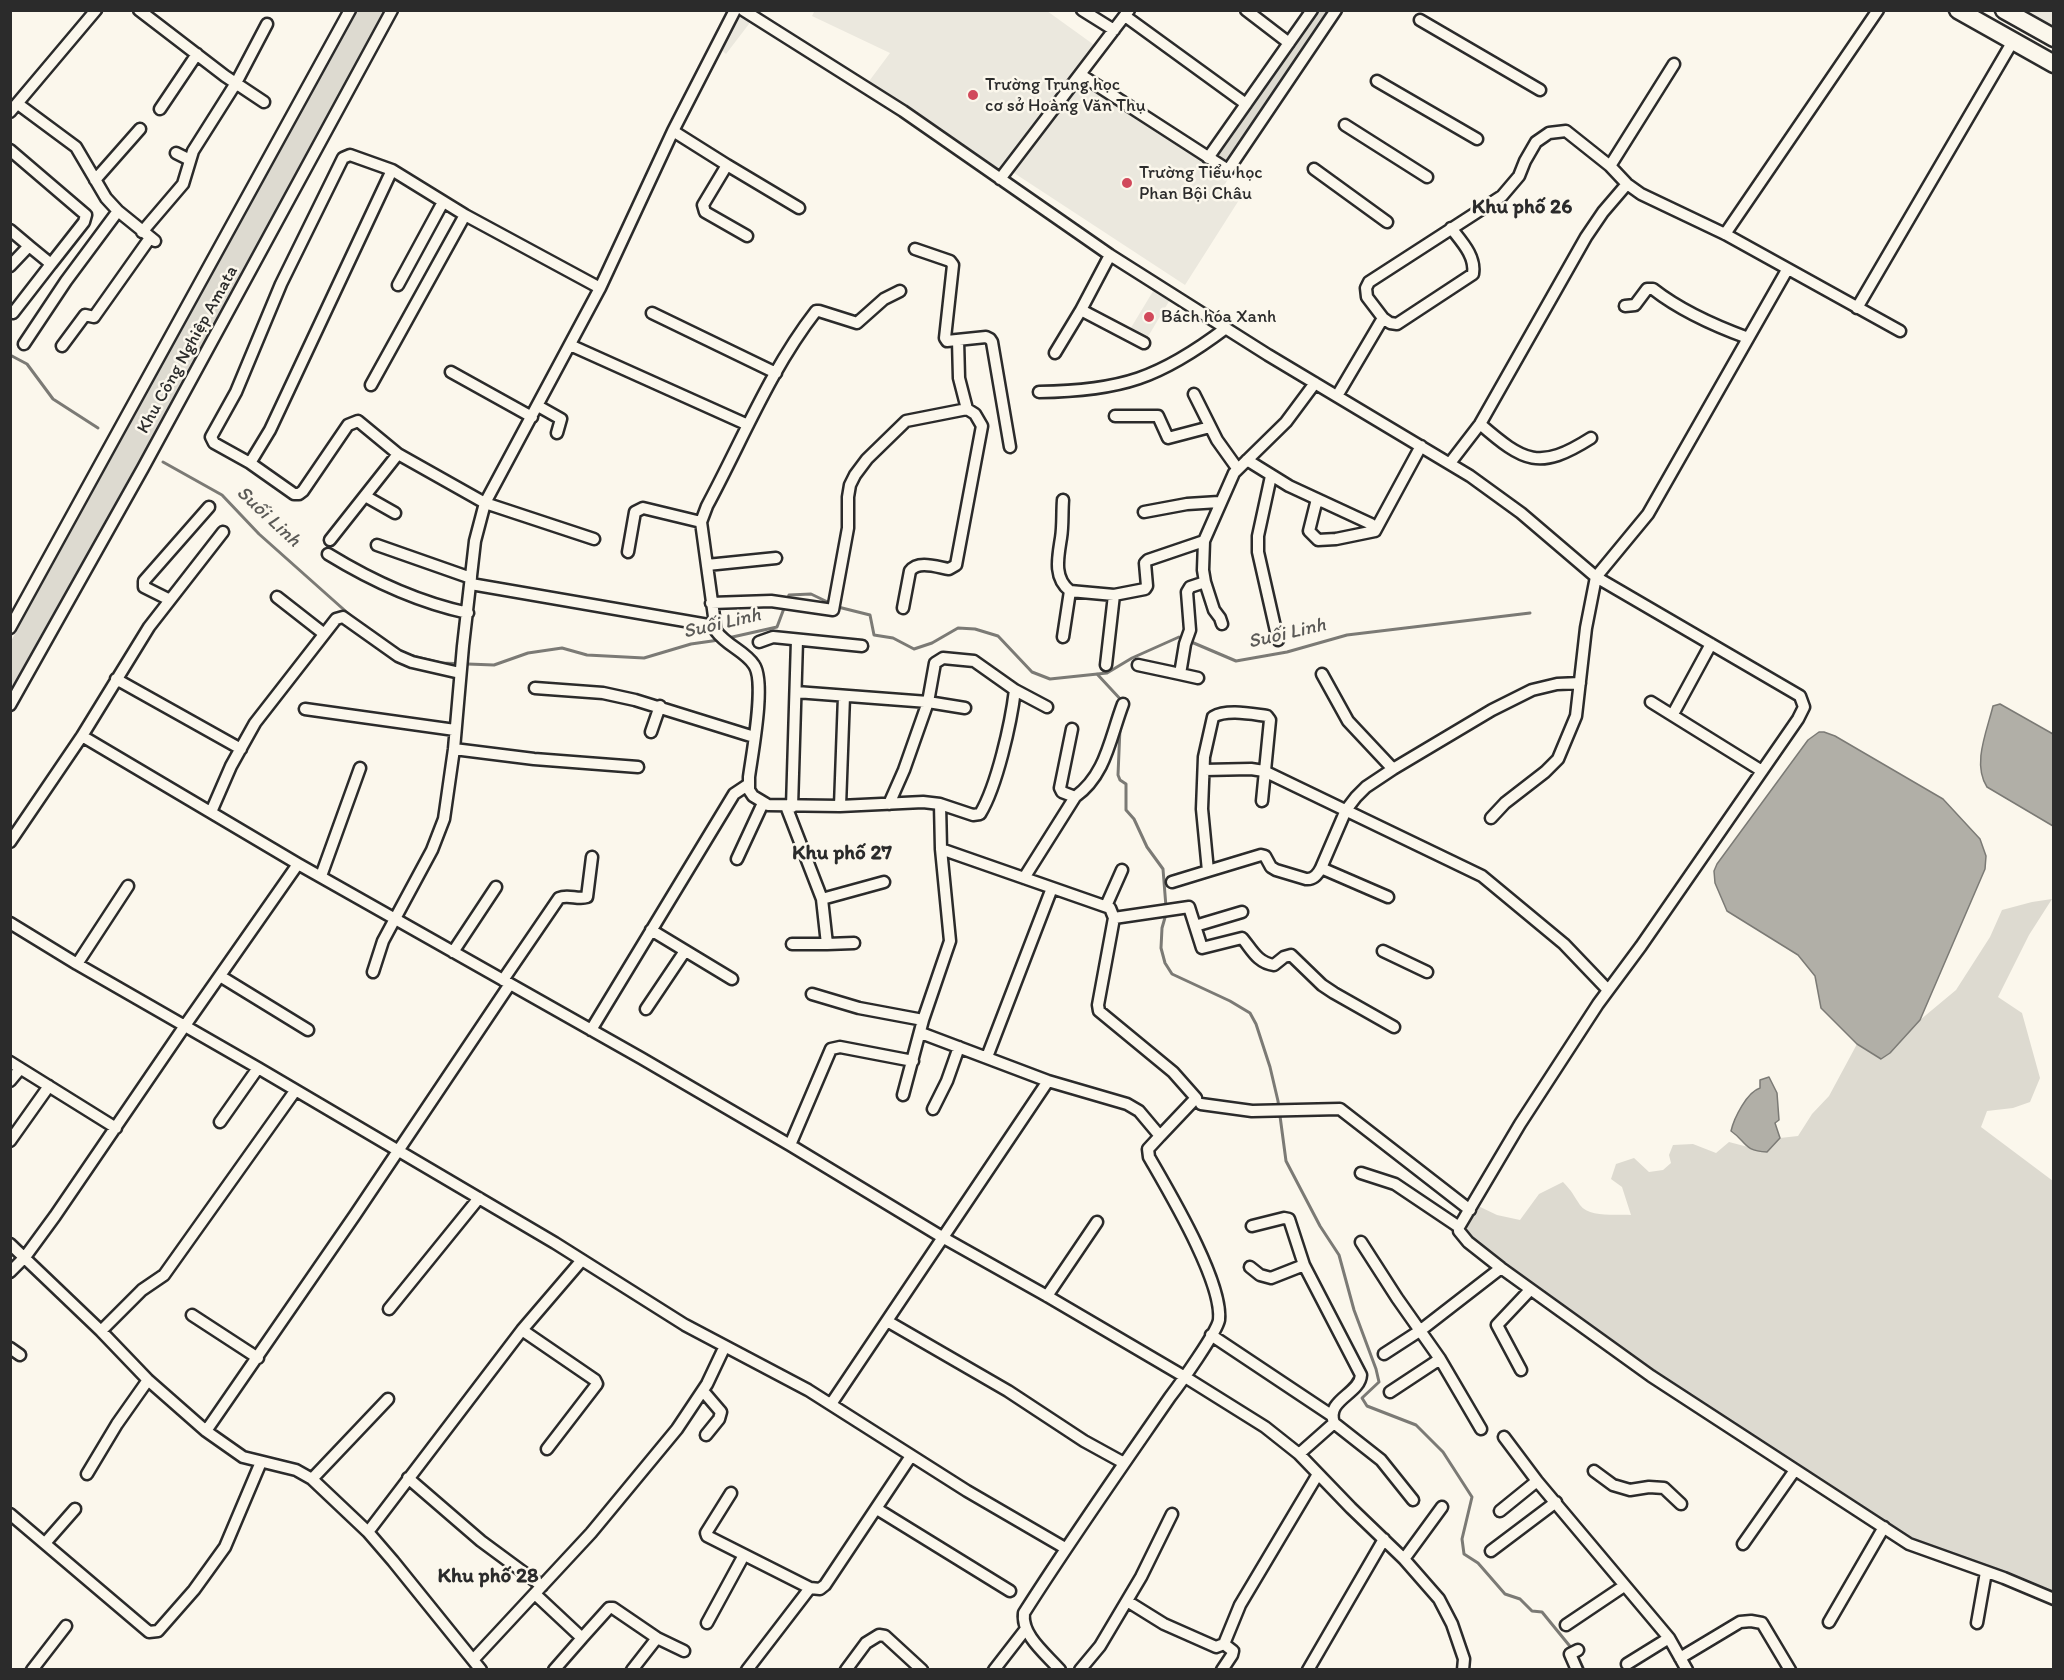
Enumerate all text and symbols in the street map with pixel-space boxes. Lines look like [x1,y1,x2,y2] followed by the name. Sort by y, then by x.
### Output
[985,74,1146,116] place label: Trường Trung học cơ sở Hoàng Văn Thụ
[966,88,980,102] marker: Trường Trung học cơ sở Hoàng Văn Thụ
[1139,162,1263,204] place label: Trường Tiểu học Phan Bội Châu
[1120,176,1134,190] marker: Trường Tiểu học Phan Bội Châu
[1472,195,1572,221] district label: Khu phố 26
[133,262,243,438] street label: Khu Công Nghiệp Amata
[1161,306,1276,328] place label: Bách hóa Xanh
[1142,310,1156,324] marker: Bách hóa Xanh
[231,481,305,553] water label: Suối Linh
[681,603,763,645] water label: Suối Linh
[1246,613,1328,655] water label: Suối Linh
[792,841,892,867] district label: Khu phố 27
[438,1564,538,1590] district label: Khu phố 28

